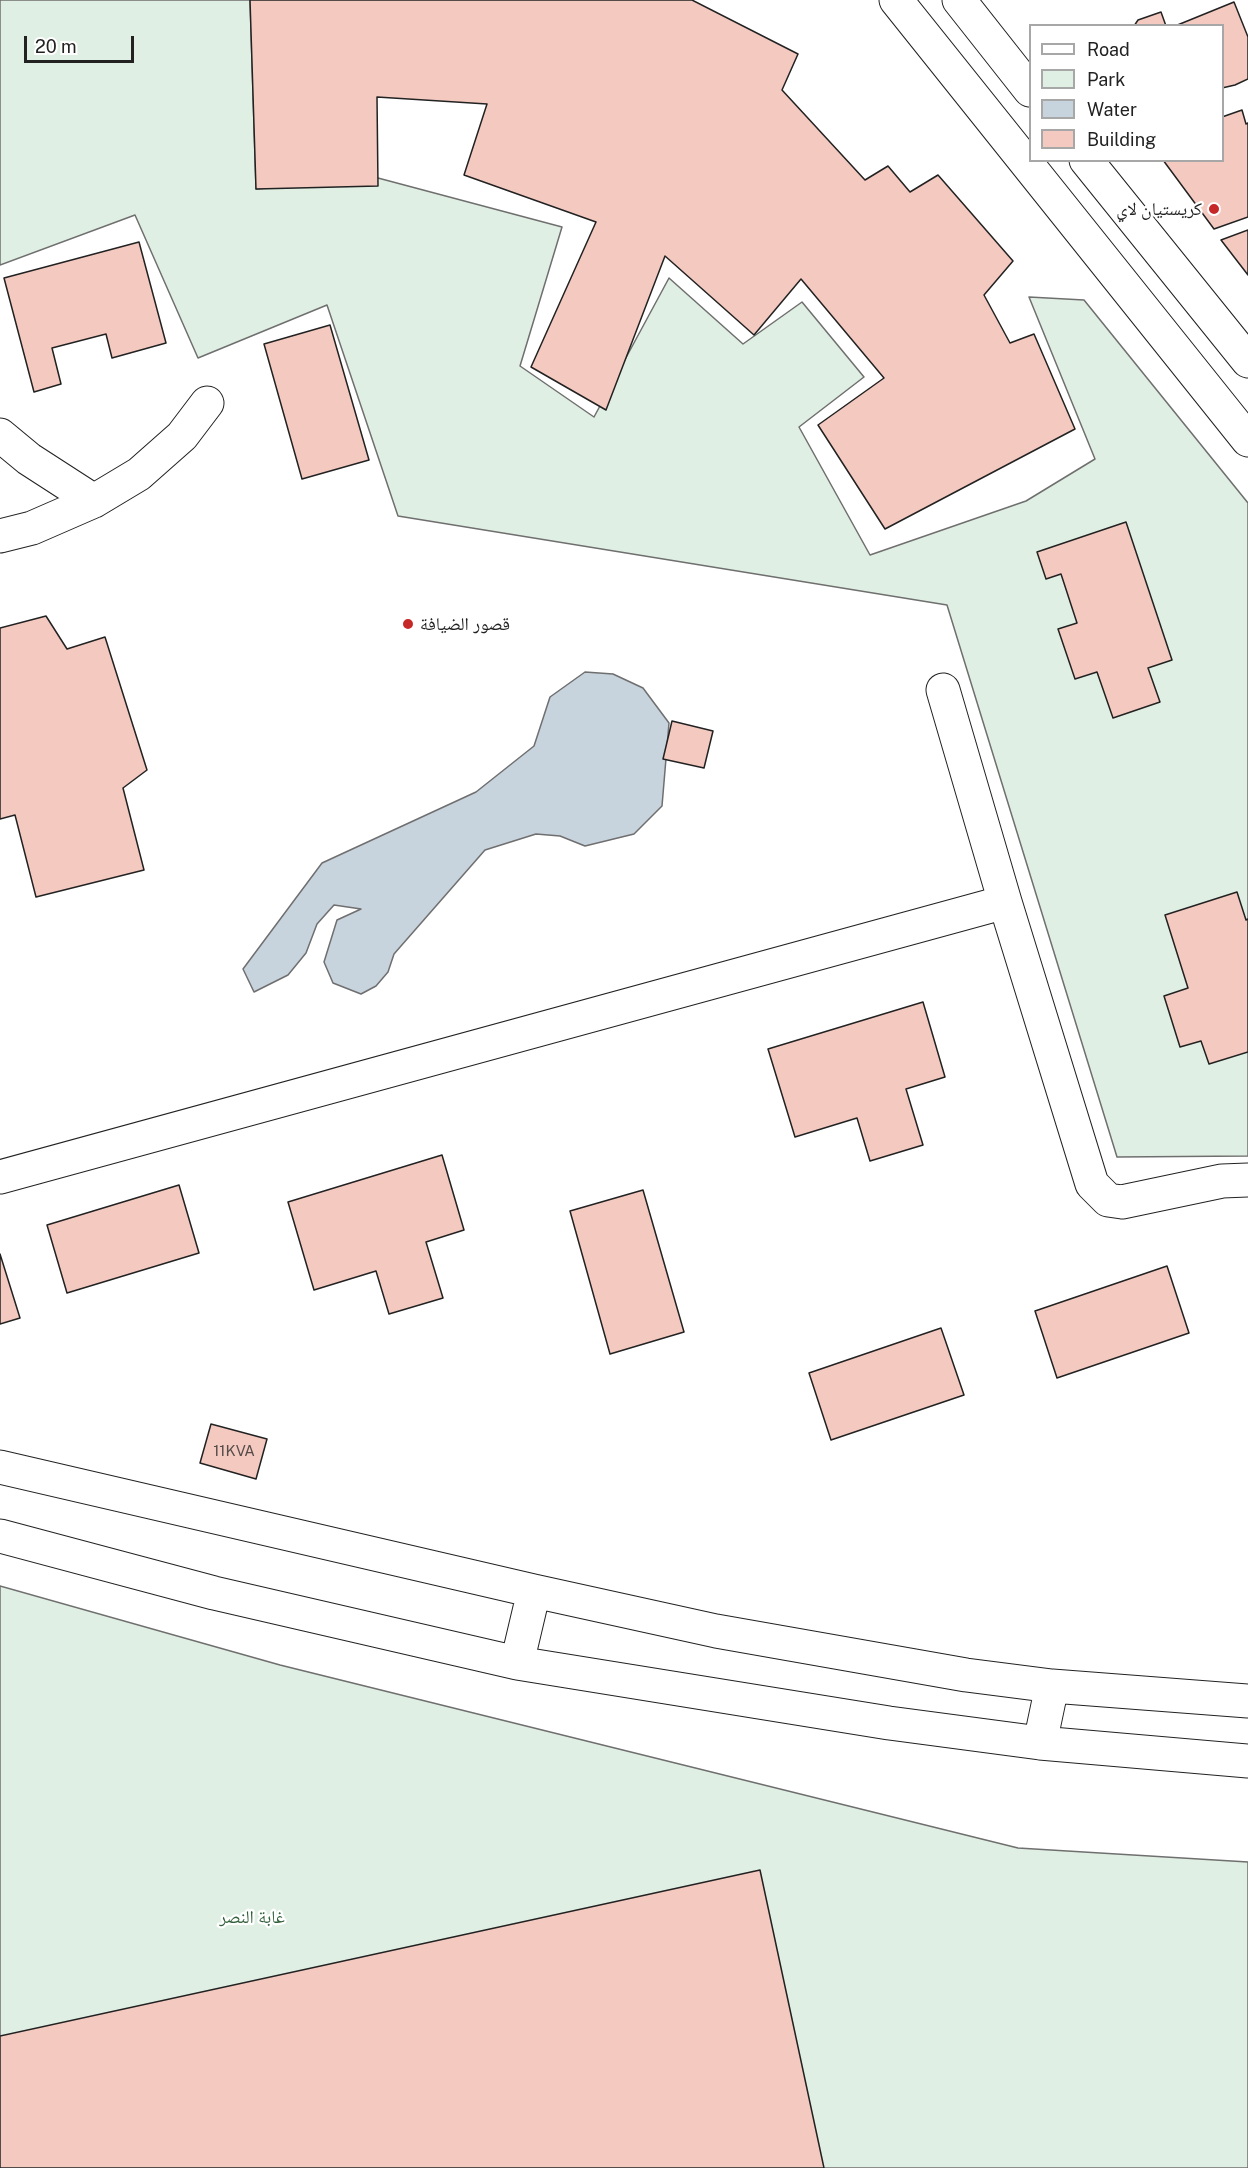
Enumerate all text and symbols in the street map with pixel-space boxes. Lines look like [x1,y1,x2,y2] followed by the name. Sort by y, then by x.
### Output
[27,24,136,62] scale bar
[1029,24,1224,162] legend
[35,36,77,57] text: 20 m
[1087,39,1130,60] text: Road
[1087,69,1125,90] text: Park
[1087,99,1137,120] text: Water
[1087,129,1156,150] text: Building
[1116,198,1202,220] place label: كريستيان لاي
[1207,202,1221,216] marker: كريستيان لاي
[420,613,510,635] place label: قصور الضيافة
[401,617,415,631] marker: قصور الضيافة
[213,1442,255,1460] house number: 11KVA
[219,1906,285,1928] park label: غابة النصر

